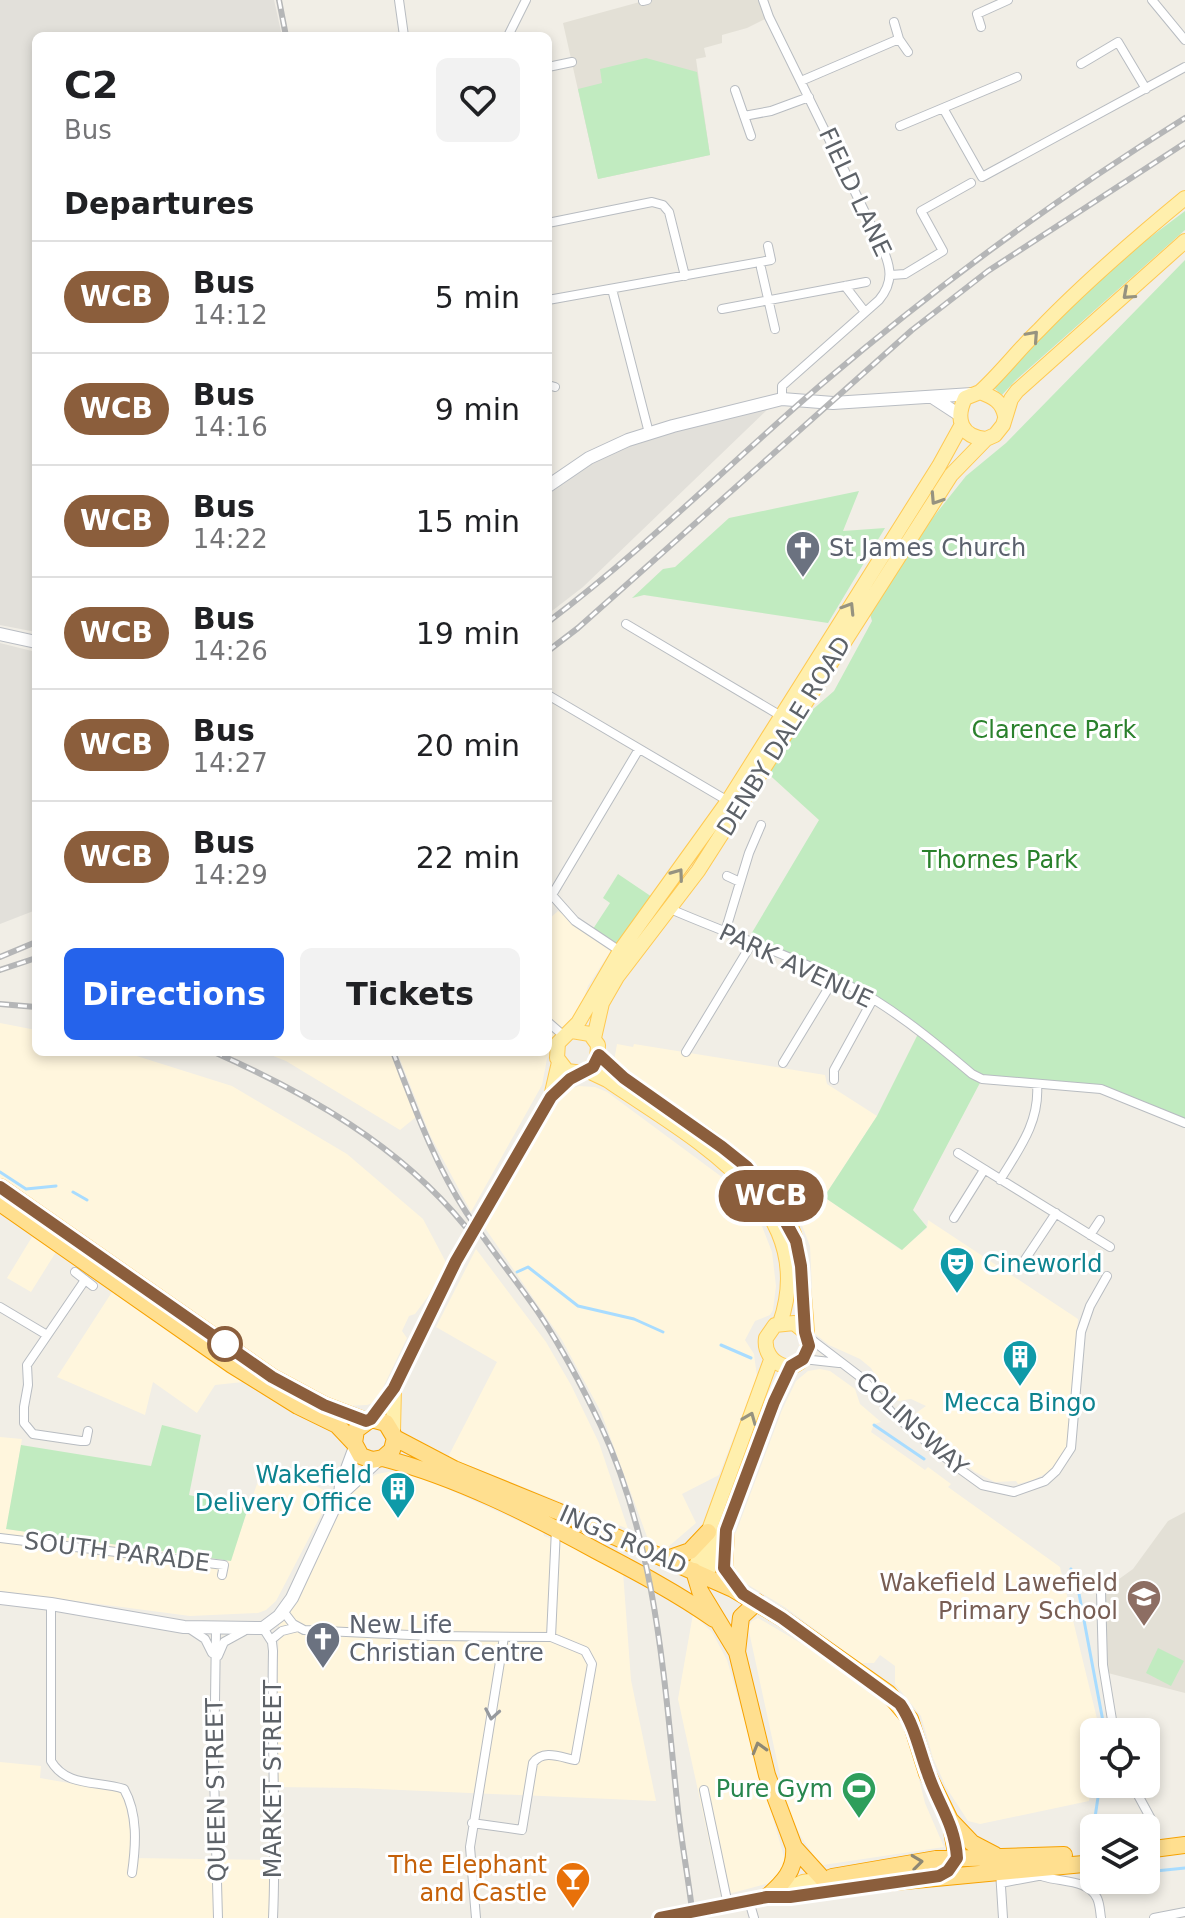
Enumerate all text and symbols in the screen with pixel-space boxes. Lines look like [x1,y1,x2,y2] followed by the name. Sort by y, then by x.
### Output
[436,58,520,142] button: heart
[64,63,118,107] text: C2
[64,115,112,145] text: Bus
[813,123,897,261] street label: FIELD LANE
[64,186,254,221] text: Departures
[193,265,255,300] text: Bus
[80,280,153,313] text: WCB
[435,280,520,315] text: 5 min
[1122,284,1137,298] one-way arrow
[193,300,268,330] text: 14:12
[1024,330,1038,345] one-way arrow
[193,377,255,412] text: Bus
[80,392,153,425] text: WCB
[435,392,520,427] text: 9 min
[193,412,268,442] text: 14:16
[193,489,255,524] text: Bus
[930,490,945,504] one-way arrow
[80,504,153,537] text: WCB
[416,504,520,539] text: 15 min
[193,524,268,554] text: 14:22
[784,529,822,579] church icon: St James Church
[829,534,1026,562] place label: St James Church
[193,601,255,636] text: Bus
[839,602,855,617] one-way arrow
[80,616,153,649] text: WCB
[416,616,520,651] text: 19 min
[711,631,857,841] street label: DENBY DALE ROAD
[193,636,268,666] text: 14:26
[193,713,255,748] text: Bus
[972,716,1137,744] park label: Clarence Park
[80,728,153,761] text: WCB
[416,728,520,763] text: 20 min
[193,748,268,778] text: 14:27
[193,825,255,860] text: Bus
[80,840,153,873] text: WCB
[416,840,520,875] text: 22 min
[921,846,1078,874] park label: Thornes Park
[193,860,268,890] text: 14:29
[668,868,683,882] one-way arrow
[715,918,877,1014] street label: PARK AVENUE
[64,948,284,1040] button: Directions
[300,948,520,1040] button: Tickets
[725,1170,817,1222] line badge: WCB
[735,1179,807,1212] text: WCB
[938,1245,976,1295] theatre icon: Cineworld
[983,1250,1102,1278] place label: Cineworld
[208,1327,242,1361] unlabelled marker
[1001,1338,1039,1388] building icon: Mecca Bingo
[850,1366,974,1482] street label: COLINSWAY
[944,1389,1096,1417] place label: Mecca Bingo
[740,1412,757,1426] one-way arrow
[195,1461,372,1517] place label: Wakefield Delivery Office
[379,1470,417,1520] building icon: Wakefield Delivery Office
[555,1499,691,1581] street label: INGS ROAD
[22,1527,212,1577] street label: SOUTH PARADE
[880,1569,1118,1625] place label: Wakefield Lawefield Primary School
[1125,1578,1163,1628] school or university icon: Wakefield Lawefield Primary School
[349,1611,544,1667] place label: New Life Christian Centre
[304,1620,342,1670] church icon: New Life Christian Centre
[259,1679,287,1878] street label: MARKET STREET
[200,1697,232,1882] street label: QUEEN STREET
[484,1707,501,1721] one-way arrow
[1080,1718,1160,1894] map controls
[1080,1718,1160,1798] button: locate
[752,1741,768,1755] one-way arrow
[840,1770,878,1820] sports icon: Pure Gym
[716,1775,833,1803] place label: Pure Gym
[1080,1814,1160,1894] button: layers
[387,1851,547,1907] place label: The Elephant and Castle
[911,1853,924,1870] one-way arrow
[554,1860,592,1910] bar icon: The Elephant and Castle

